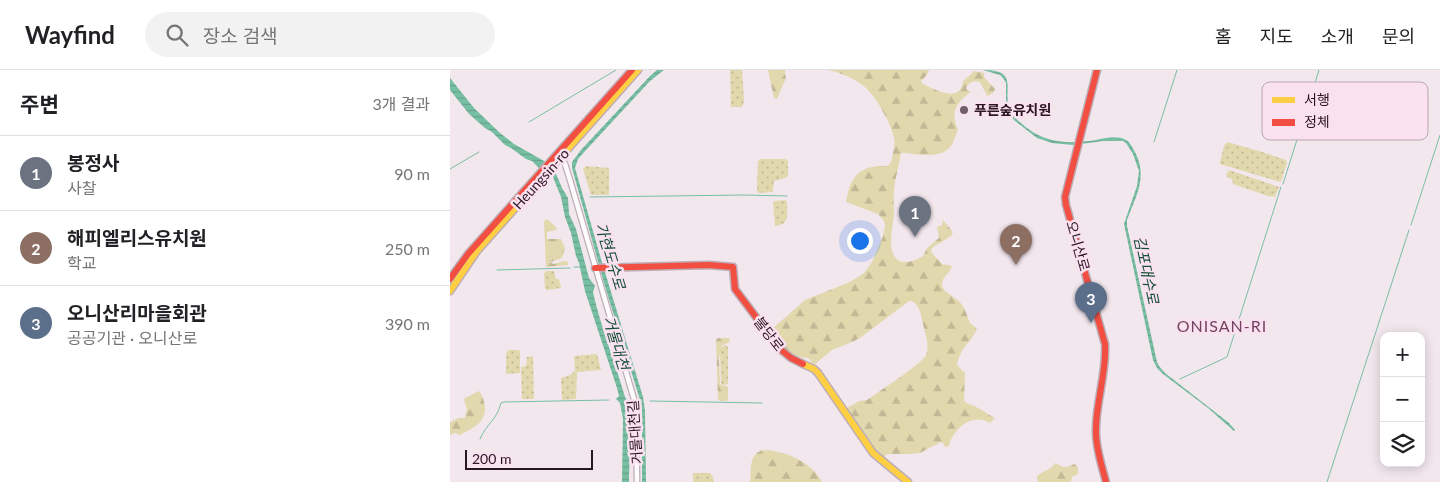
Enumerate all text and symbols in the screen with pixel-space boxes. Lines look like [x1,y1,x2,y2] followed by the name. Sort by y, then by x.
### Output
[145,12,495,57] search box
[25,20,115,49] text: Wayfind
[163,21,191,49] icon: search
[203,24,278,47] text: 장소 검색
[1215,25,1232,47] text: 홈
[1260,25,1293,47] text: 지도
[1321,25,1354,47] text: 소개
[1382,25,1415,47] text: 문의
[1262,82,1428,140] legend
[20,91,59,116] text: 주변
[1304,91,1330,108] text: 서행
[372,94,430,113] text: 3개 결과
[974,101,1051,118] place label: 푸른숲유치원
[958,104,970,116] marker: 푸른숲유치원
[1304,113,1330,130] text: 정체
[509,145,572,213] street label: Heungsin-ro
[67,151,119,174] text: 봉정사
[31,164,41,183] text: 1
[394,164,430,183] text: 90 m
[67,178,96,197] text: 사찰
[899,196,931,237] pin: 1
[1063,219,1094,273] street label: 오니산로
[592,220,630,292] water label: 가현도수로
[1000,224,1032,265] pin: 2
[67,226,207,249] text: 해피엘리스유치원
[847,228,873,254] your location
[1131,234,1163,307] water label: 김포대수로
[31,239,41,258] text: 2
[385,239,430,258] text: 250 m
[67,253,96,272] text: 학교
[1075,282,1107,323] pin: 3
[67,301,207,324] text: 오니산리마을회관
[751,313,788,354] street label: 불당로
[31,314,41,333] text: 3
[385,314,430,333] text: 390 m
[600,314,634,374] water label: 거물대천
[1177,316,1267,335] district label: ONISAN-RI
[67,328,197,347] text: 공공기관 · 오니산로
[1380,332,1425,467] map controls
[1380,332,1425,377] button: +
[1380,377,1425,422] button: −
[624,399,645,465] street label: 거물대천길
[1380,422,1425,467] button: layers
[465,447,592,470] scale bar
[472,450,511,467] text: 200 m

